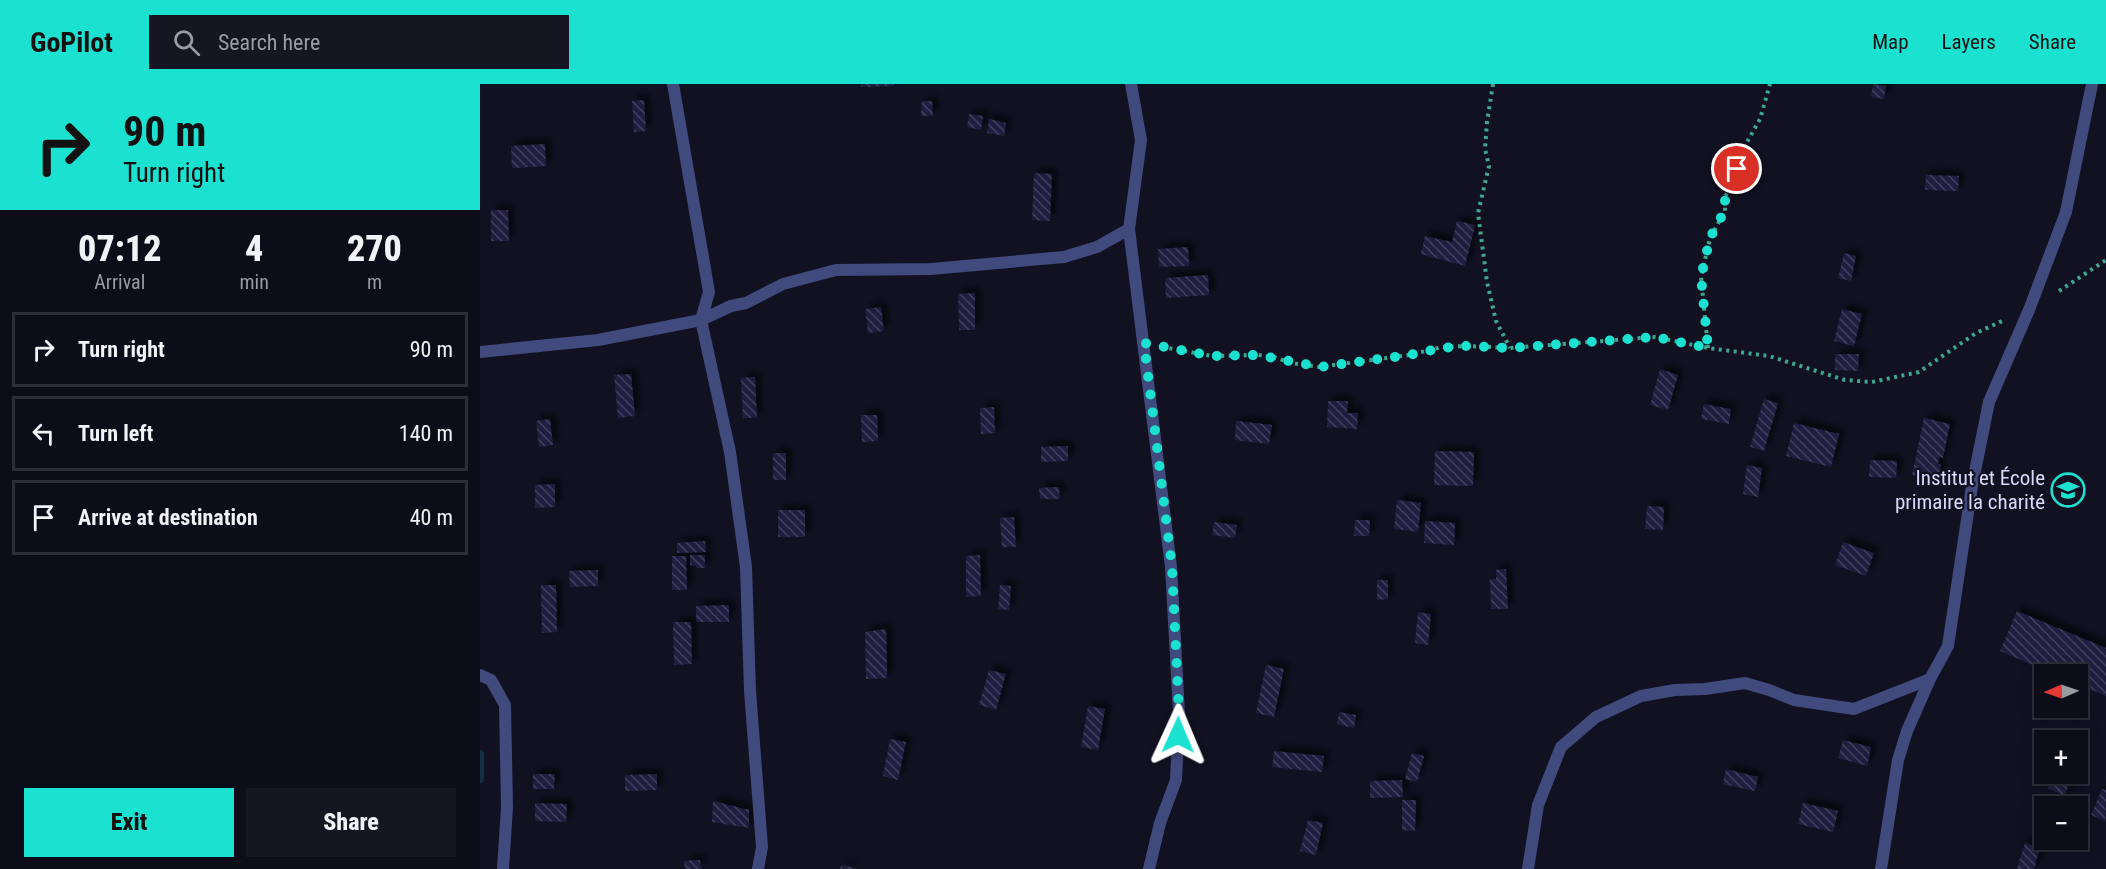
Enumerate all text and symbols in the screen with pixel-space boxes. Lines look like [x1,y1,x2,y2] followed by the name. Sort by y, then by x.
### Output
[149,15,569,69] search box
[30,26,113,59] text: GoPilot
[170,26,203,59] icon: search
[218,30,320,55] text: Search here
[1872,30,1909,54] text: Map
[1942,30,1996,54] text: Layers
[2029,30,2076,54] text: Share
[123,107,206,156] text: 90 m
[24,108,102,186] icon: right
[1711,143,1762,194] pin
[1720,152,1753,185] icon: arrive
[123,157,225,189] text: Turn right
[78,228,161,270] text: 07:12
[245,228,263,270] text: 4
[347,228,402,270] text: 270
[94,270,145,294] text: Arrival
[240,270,269,294] text: min
[367,270,382,294] text: m
[27,333,60,366] icon: right
[78,337,165,362] text: Turn right
[410,337,453,362] text: 90 m
[27,417,60,450] icon: left
[78,421,153,446] text: Turn left
[399,421,453,446] text: 140 m
[1895,466,2045,514] place label: Institut et École primaire la charité
[2050,472,2086,508] school or university icon: Institut et École primaire la charité
[27,501,60,534] icon: arrive
[78,505,258,530] text: Arrive at destination
[410,505,453,530] text: 40 m
[2034,664,2088,718] north arrow
[2034,664,2088,850] map controls
[1146,703,1210,767] position arrow
[2034,730,2088,784] button: +
[24,788,234,857] button: Exit
[246,788,456,857] button: Share
[2034,796,2088,850] button: −

